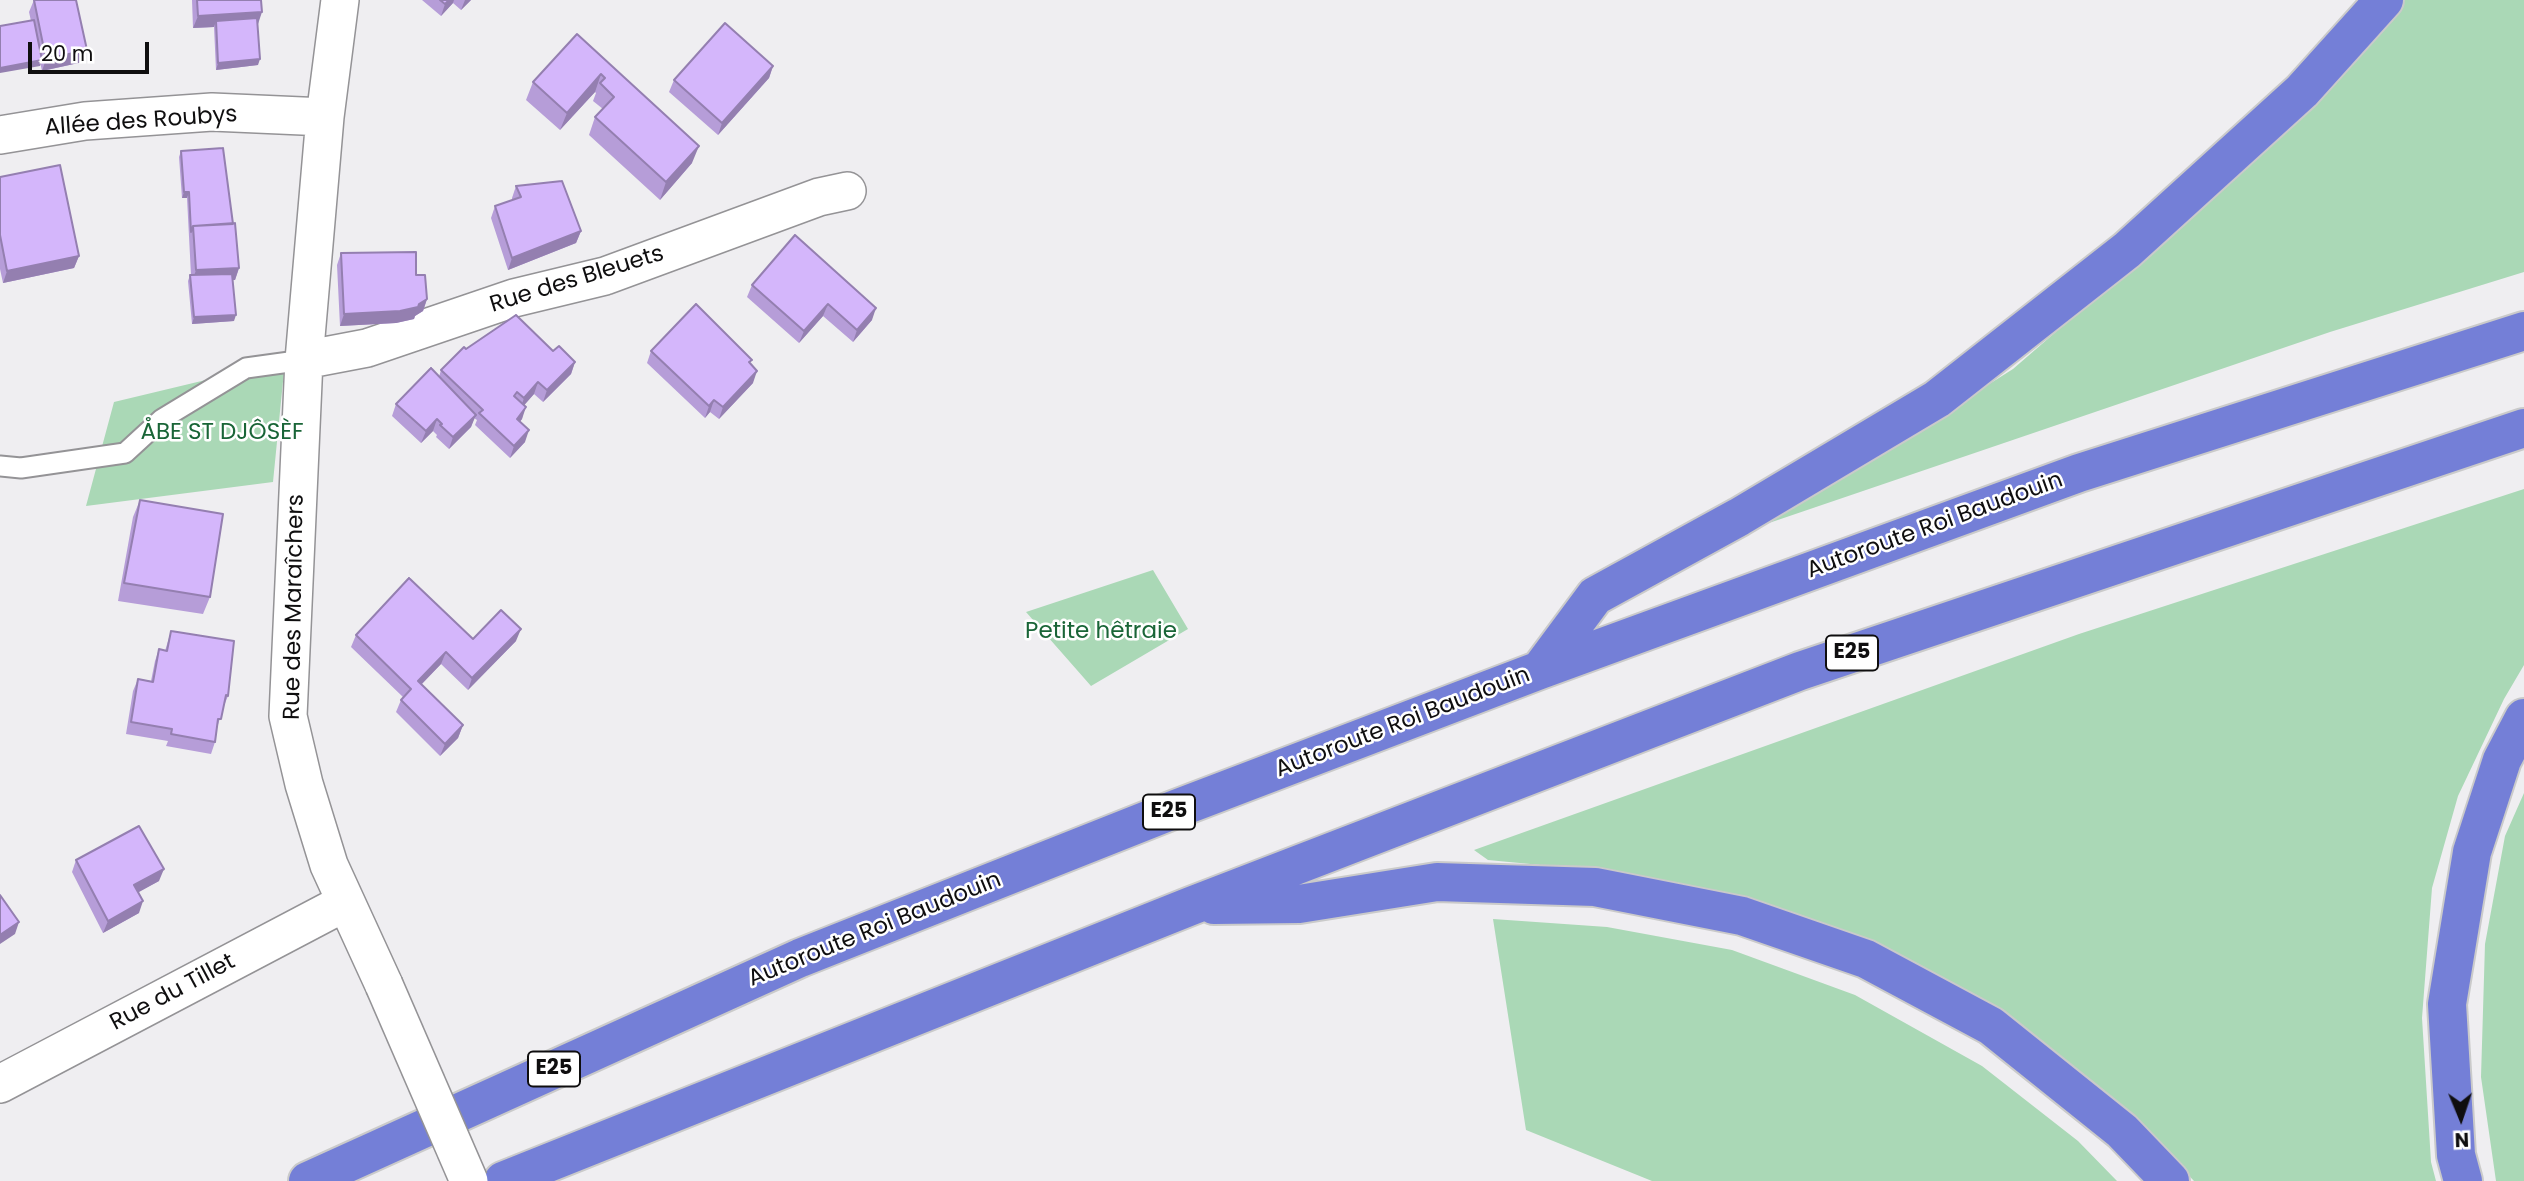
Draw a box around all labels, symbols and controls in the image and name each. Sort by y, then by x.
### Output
scale bar [32,28,152,72]
text: 20 m [41,39,94,68]
street label: Allée des Roubys [44,101,238,143]
street label: Rue des Bleuets [487,240,667,320]
park label: ÅBE ST DJÔSÈF [140,419,304,447]
street label: Autoroute Roi Baudouin [1803,467,2067,585]
street label: Rue des Maraîchers [279,494,311,720]
park label: Petite hêtraie [1025,618,1177,646]
road number: E25 [1826,636,1878,670]
street label: Autoroute Roi Baudouin [1272,662,1534,784]
road number: E25 [1143,794,1195,830]
street label: Autoroute Roi Baudouin [745,867,1005,993]
street label: Rue du Tillet [106,949,240,1037]
road number: E25 [528,1052,580,1086]
north arrow [2426,1083,2496,1153]
text: N [2454,1126,2469,1153]

